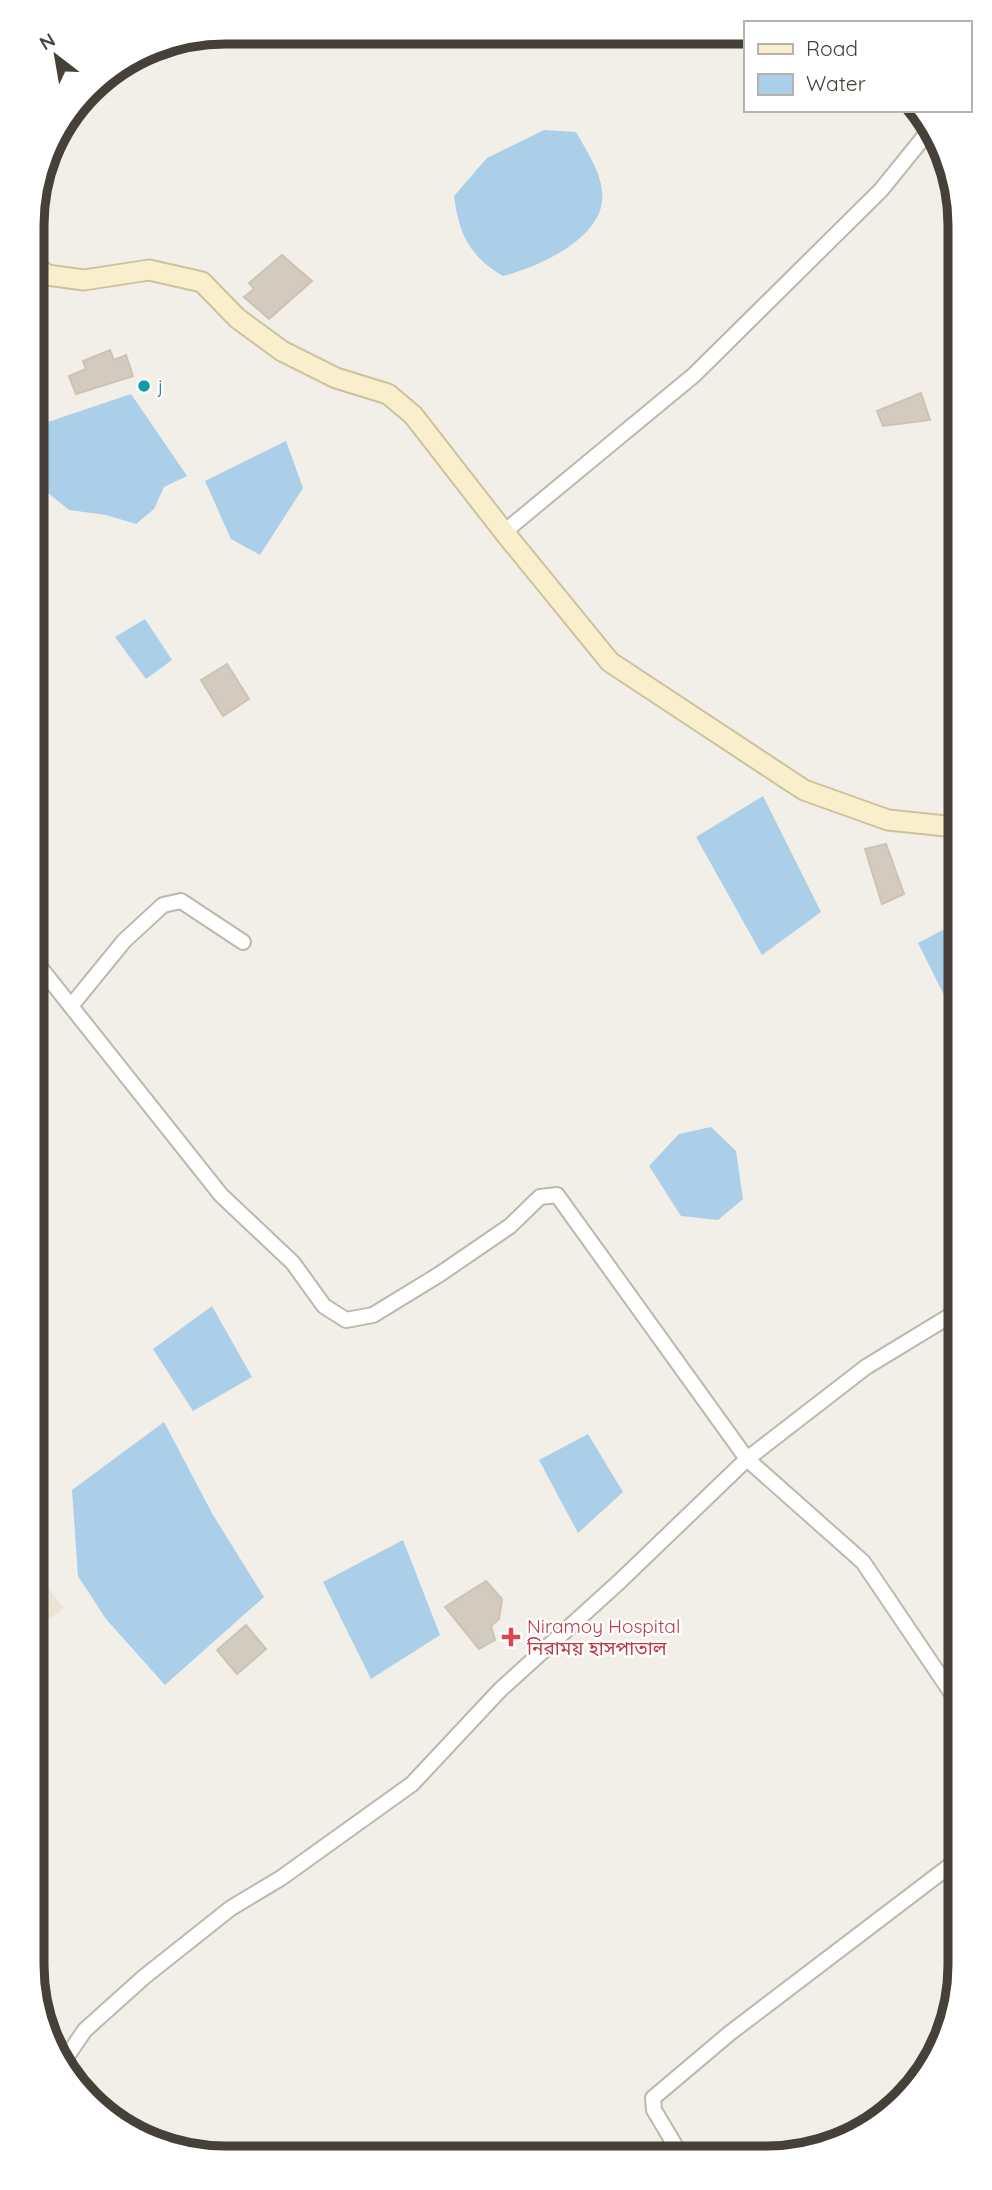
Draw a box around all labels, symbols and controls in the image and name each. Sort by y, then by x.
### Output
north arrow [21,21,91,91]
legend [744,21,971,112]
text: N [35,28,59,55]
text: Road [806,35,858,61]
text: Water [806,70,866,96]
place label: j [157,374,163,398]
marker: j [136,378,152,394]
place label: Niramoy Hospital নিরাময় হাসপাতাল [526,1614,680,1660]
marker: Niramoy Hospital নিরাময় হাসপাতাল [501,1627,521,1647]

